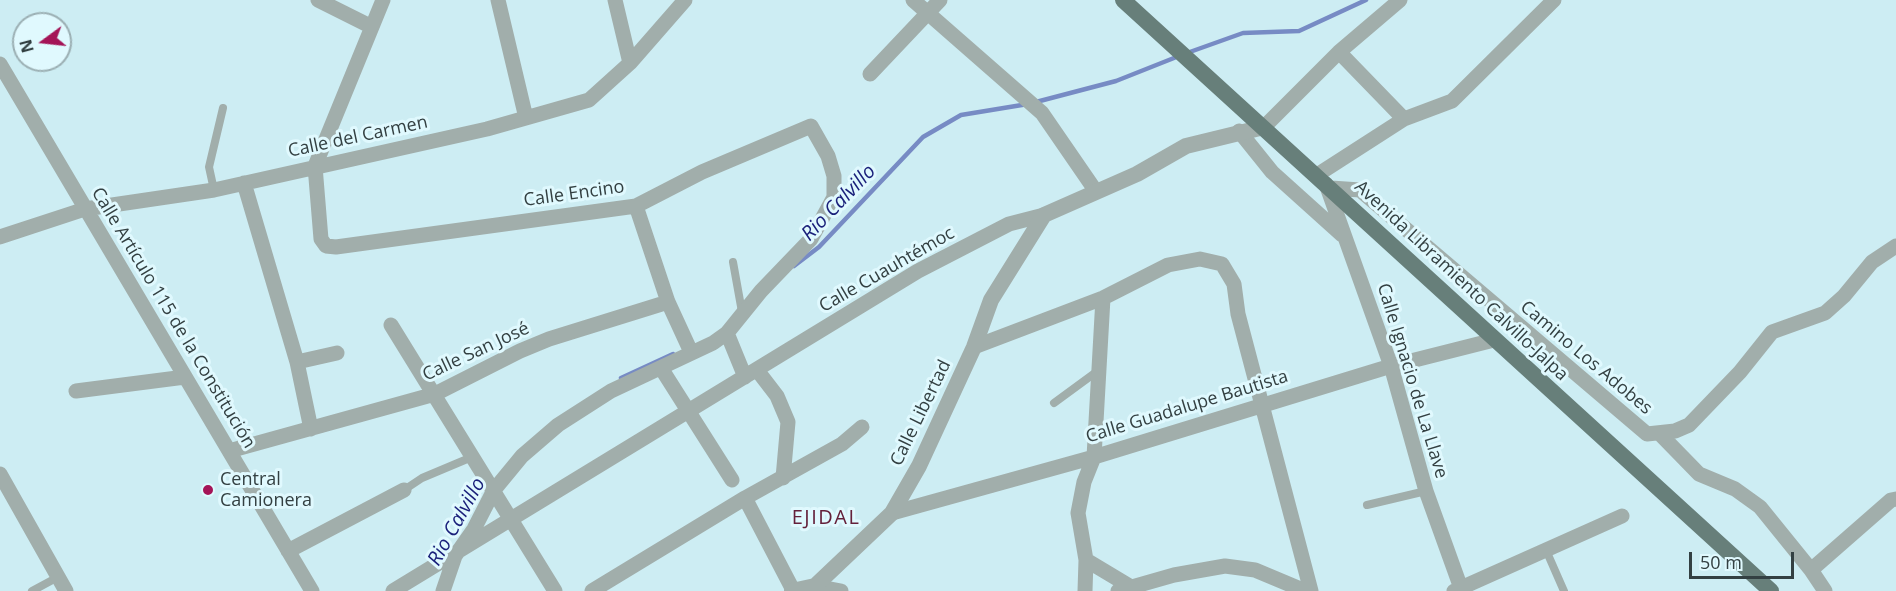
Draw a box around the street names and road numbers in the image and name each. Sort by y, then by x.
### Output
street label: Calle del Carmen [286,112,430,162]
street label: Calle Encino [522,176,626,212]
street label: Avenida Libramiento Calvillo-Jalpa [1350,176,1572,386]
street label: Calle Artículo 115 de la Constitución [86,184,260,452]
street label: Calle Cuauhtémoc [816,223,958,317]
street label: Calle Ignacio de La Llave [1372,281,1452,481]
street label: Camino Los Adobes [1516,297,1656,419]
street label: Calle San José [419,318,533,386]
street label: Calle Libertad [886,357,956,469]
street label: Calle Guadalupe Bautista [1083,366,1291,448]

